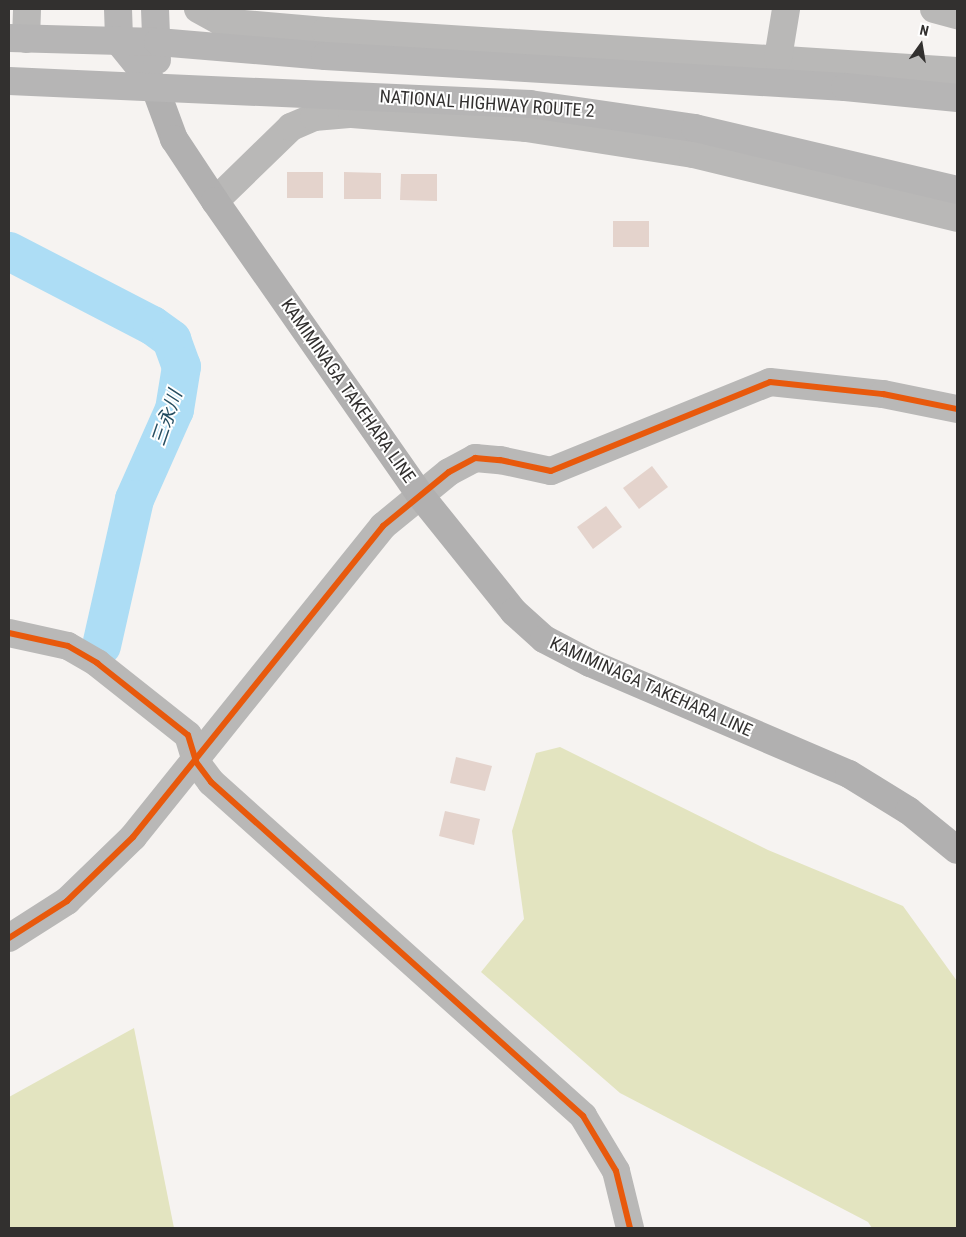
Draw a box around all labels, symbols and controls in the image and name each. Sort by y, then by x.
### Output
north arrow [896,20,946,70]
text: N [918,22,930,39]
street label: NATIONAL HIGHWAY ROUTE 2 [379,86,595,122]
street label: KAMIMINAGA TAKEHARA LINE [276,295,420,487]
water label: 三永川 [147,387,187,449]
street label: KAMIMINAGA TAKEHARA LINE [546,632,756,742]

